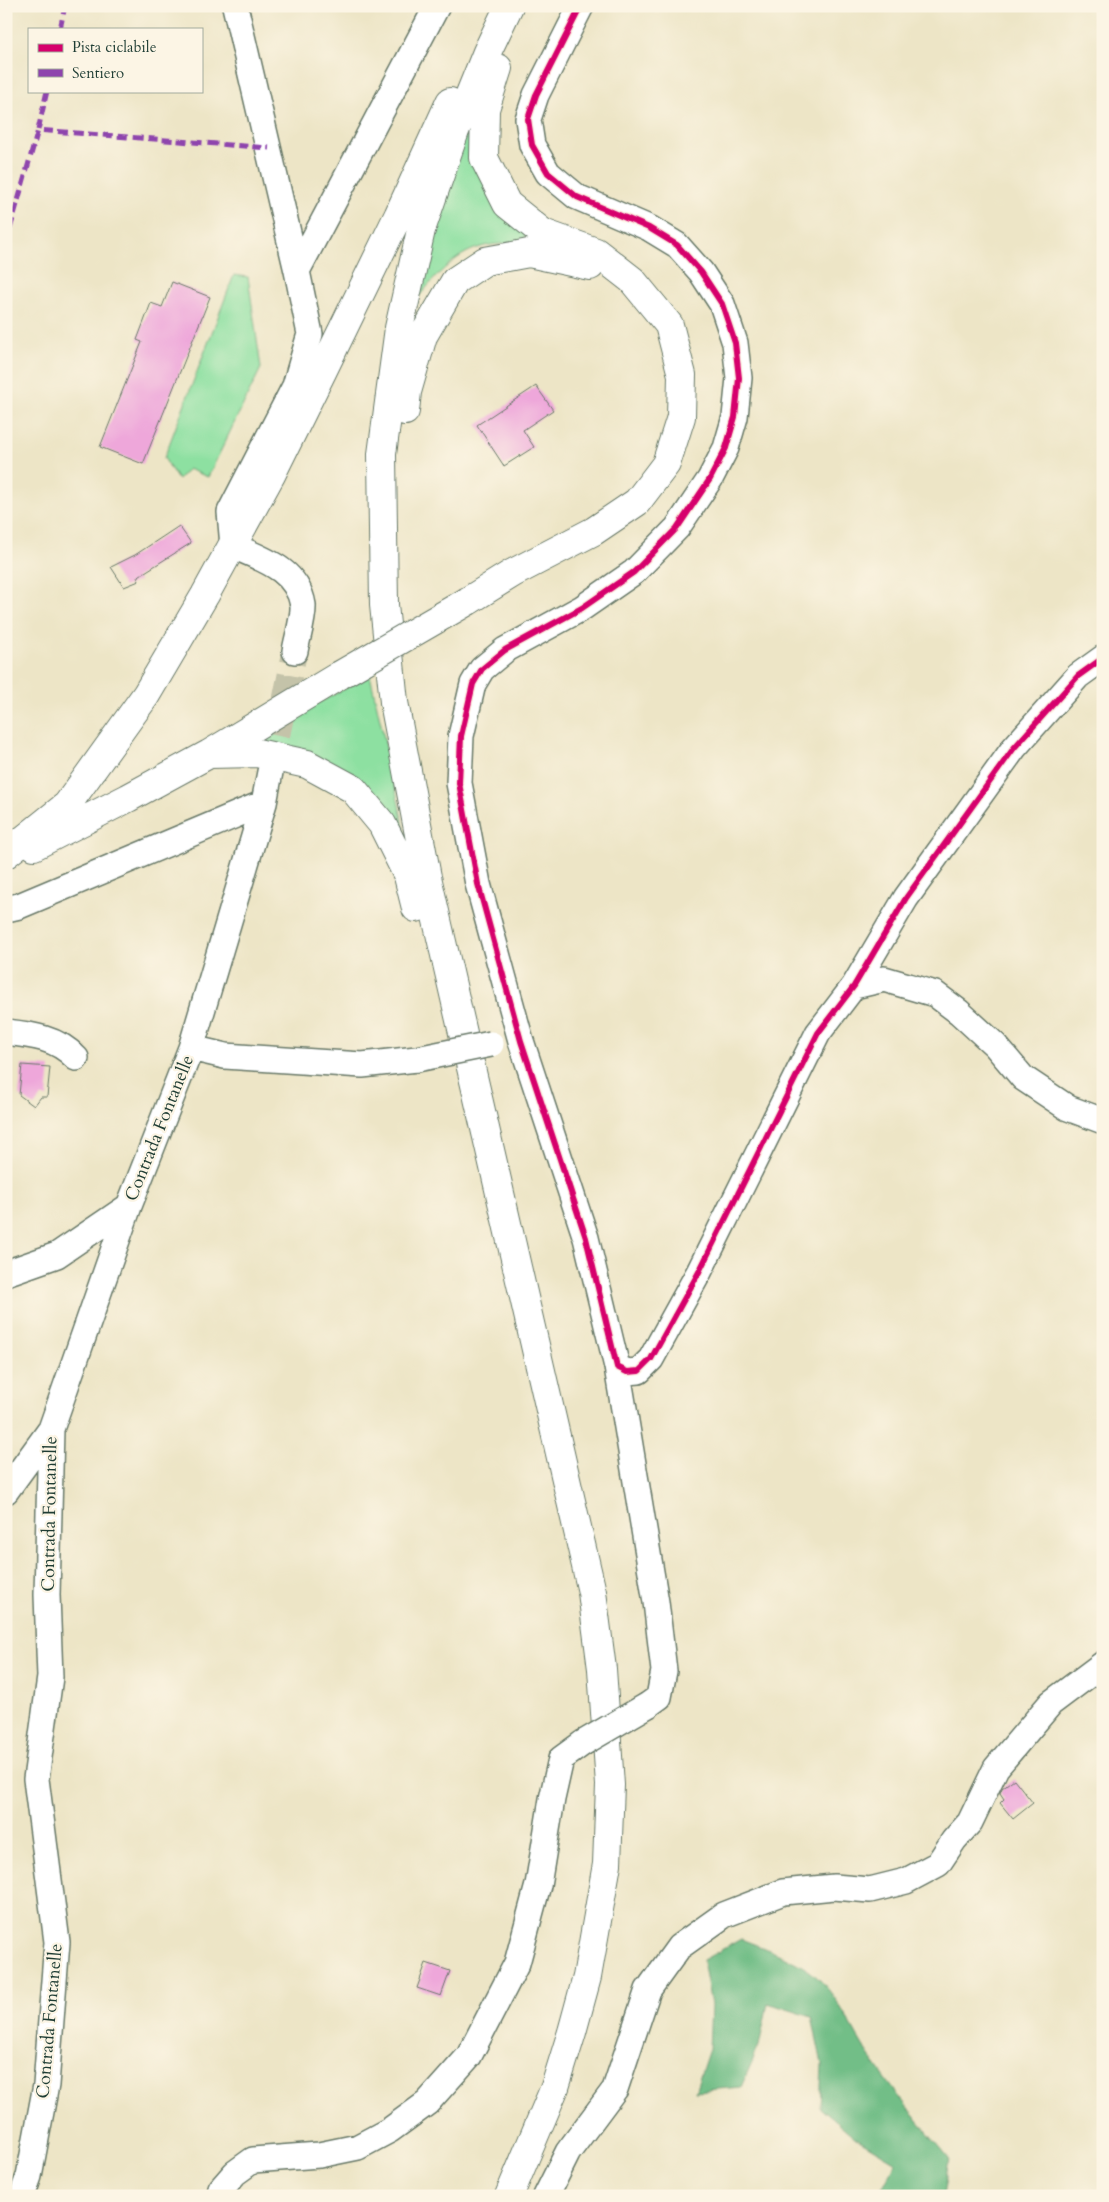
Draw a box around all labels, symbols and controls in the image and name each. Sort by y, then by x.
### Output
legend [28,28,202,92]
text: Pista ciclabile [72,37,157,57]
text: Sentiero [72,63,124,83]
street label: Contrada Fontanelle [119,1051,200,1205]
street label: Contrada Fontanelle [36,1436,63,1592]
street label: Contrada Fontanelle [30,1943,69,2100]

